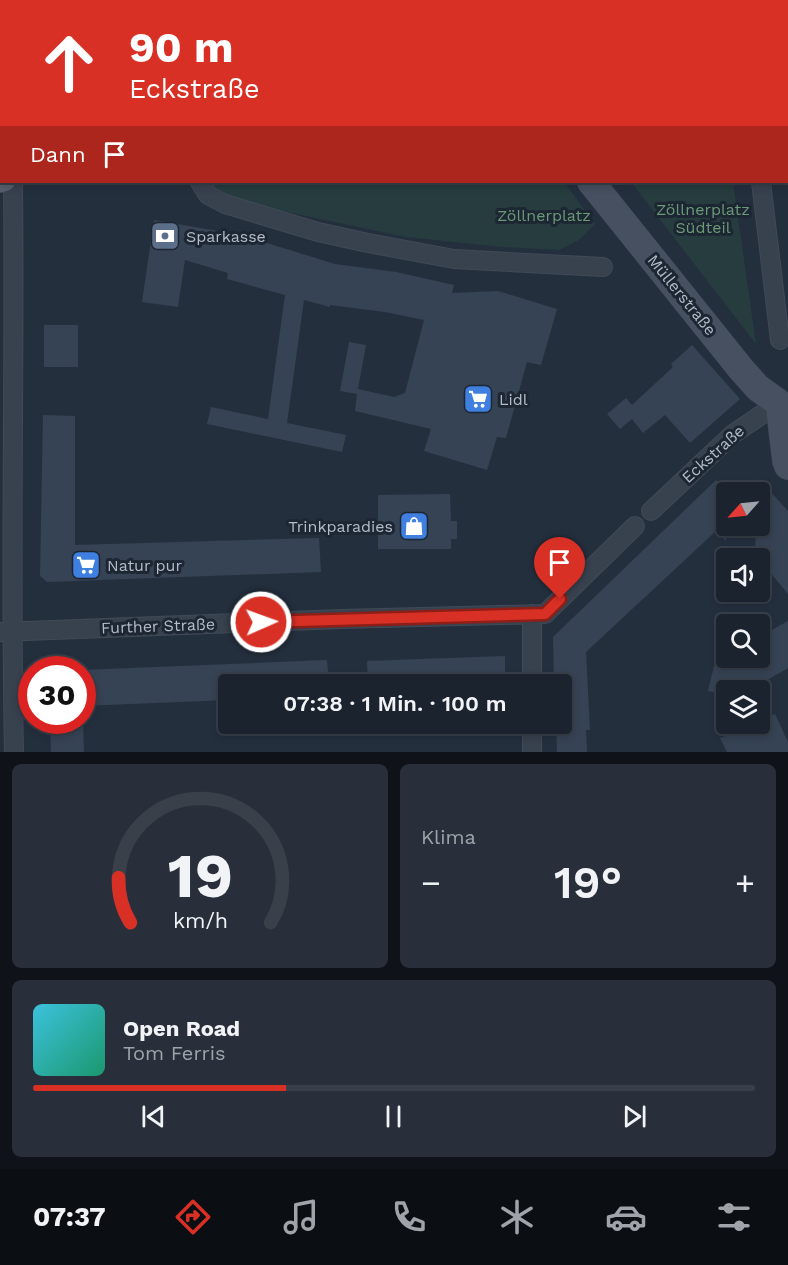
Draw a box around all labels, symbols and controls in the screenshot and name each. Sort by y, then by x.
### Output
text: 90 m [129,23,233,72]
icon: ahead [30,24,108,102]
text: Eckstraße [129,73,260,105]
icon: arrive [98,138,131,171]
text: Dann [30,142,86,167]
park label: Zöllnerplatz Südteil [656,200,750,237]
park label: Zöllnerplatz [497,206,591,225]
bank icon: Sparkasse [149,220,181,252]
place label: Sparkasse [186,227,266,246]
street label: Müllerstraße [644,251,720,339]
supermarket icon: Lidl [462,383,494,415]
place label: Lidl [499,390,528,409]
street label: Eckstraße [678,421,748,487]
north arrow [716,482,770,536]
map controls [716,482,770,734]
shop icon: Trinkparadies [398,510,430,542]
place label: Trinkparadies [288,517,393,536]
pin [534,537,585,599]
icon: arrive [543,546,576,579]
button: sound [716,548,770,602]
supermarket icon: Natur pur [70,549,102,581]
place label: Natur pur [107,556,182,575]
position arrow [229,590,293,654]
button: search [716,614,770,668]
street label: Further Straße [101,615,215,637]
speed limit sign: 30 [18,656,96,734]
button: layers [716,680,770,734]
text: 07:38 · 1 Min. · 100 m [283,691,507,716]
text: Klima [421,825,476,849]
text: 19 [167,839,233,912]
text: 19° [554,856,622,909]
text: − [421,863,441,902]
text: + [735,863,755,902]
text: km/h [172,908,228,933]
text: Open Road [123,1016,240,1041]
text: Tom Ferris [123,1041,226,1065]
icon: previous [137,1100,170,1133]
icon: pause [377,1100,410,1133]
icon: next [618,1100,651,1133]
icon: directions [172,1196,214,1238]
icon: music [280,1196,322,1238]
icon: phone [388,1196,430,1238]
icon: climate [496,1196,538,1238]
icon: car [605,1196,647,1238]
icon: filters [713,1196,755,1238]
text: 07:37 [33,1201,106,1233]

